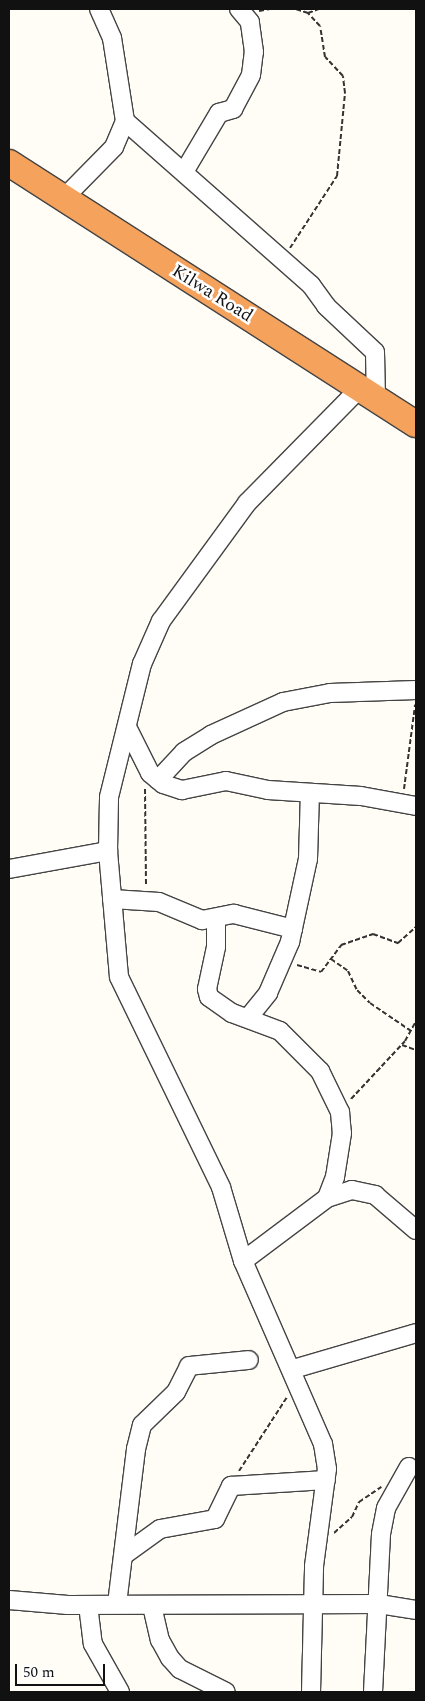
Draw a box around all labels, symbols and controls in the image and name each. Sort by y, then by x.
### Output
street label: Kilwa Road [168,261,256,327]
scale bar [18,1654,108,1686]
text: 50 m [23,1661,55,1684]

